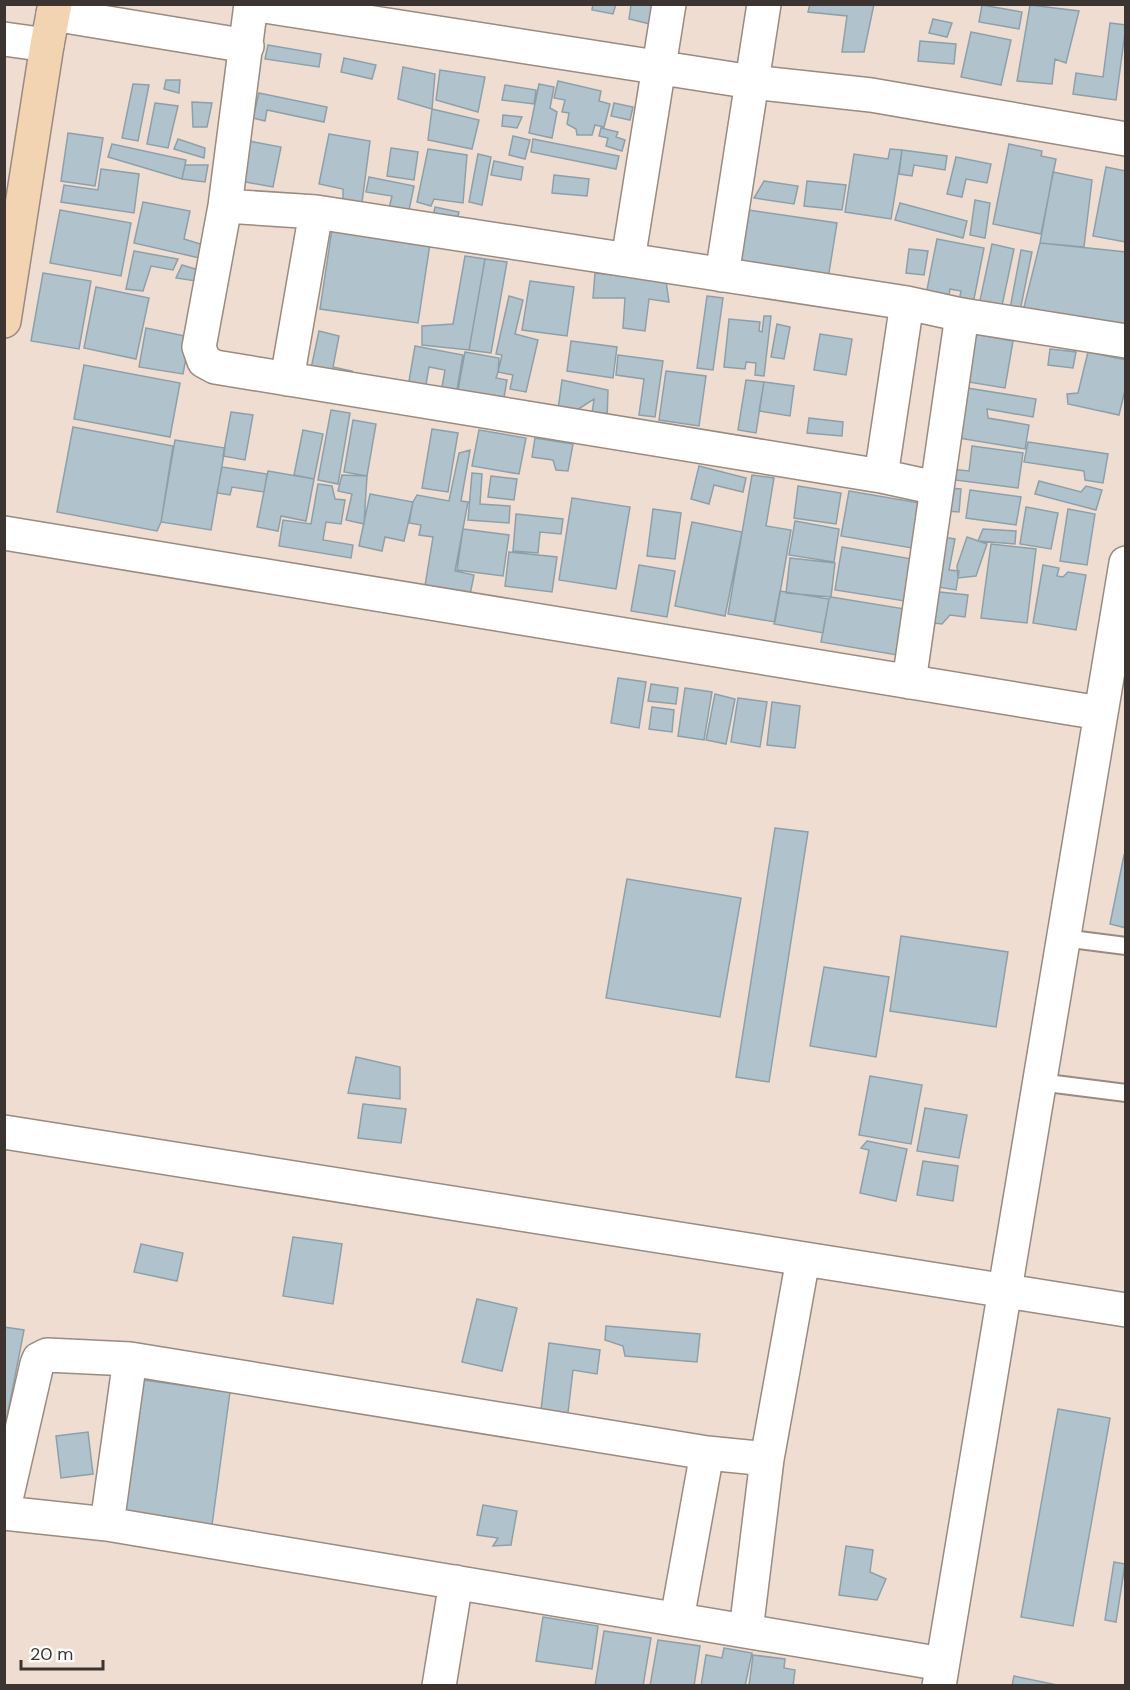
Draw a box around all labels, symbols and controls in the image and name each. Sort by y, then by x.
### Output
scale bar [21,1633,104,1671]
text: 20 m [30,1642,73,1666]

